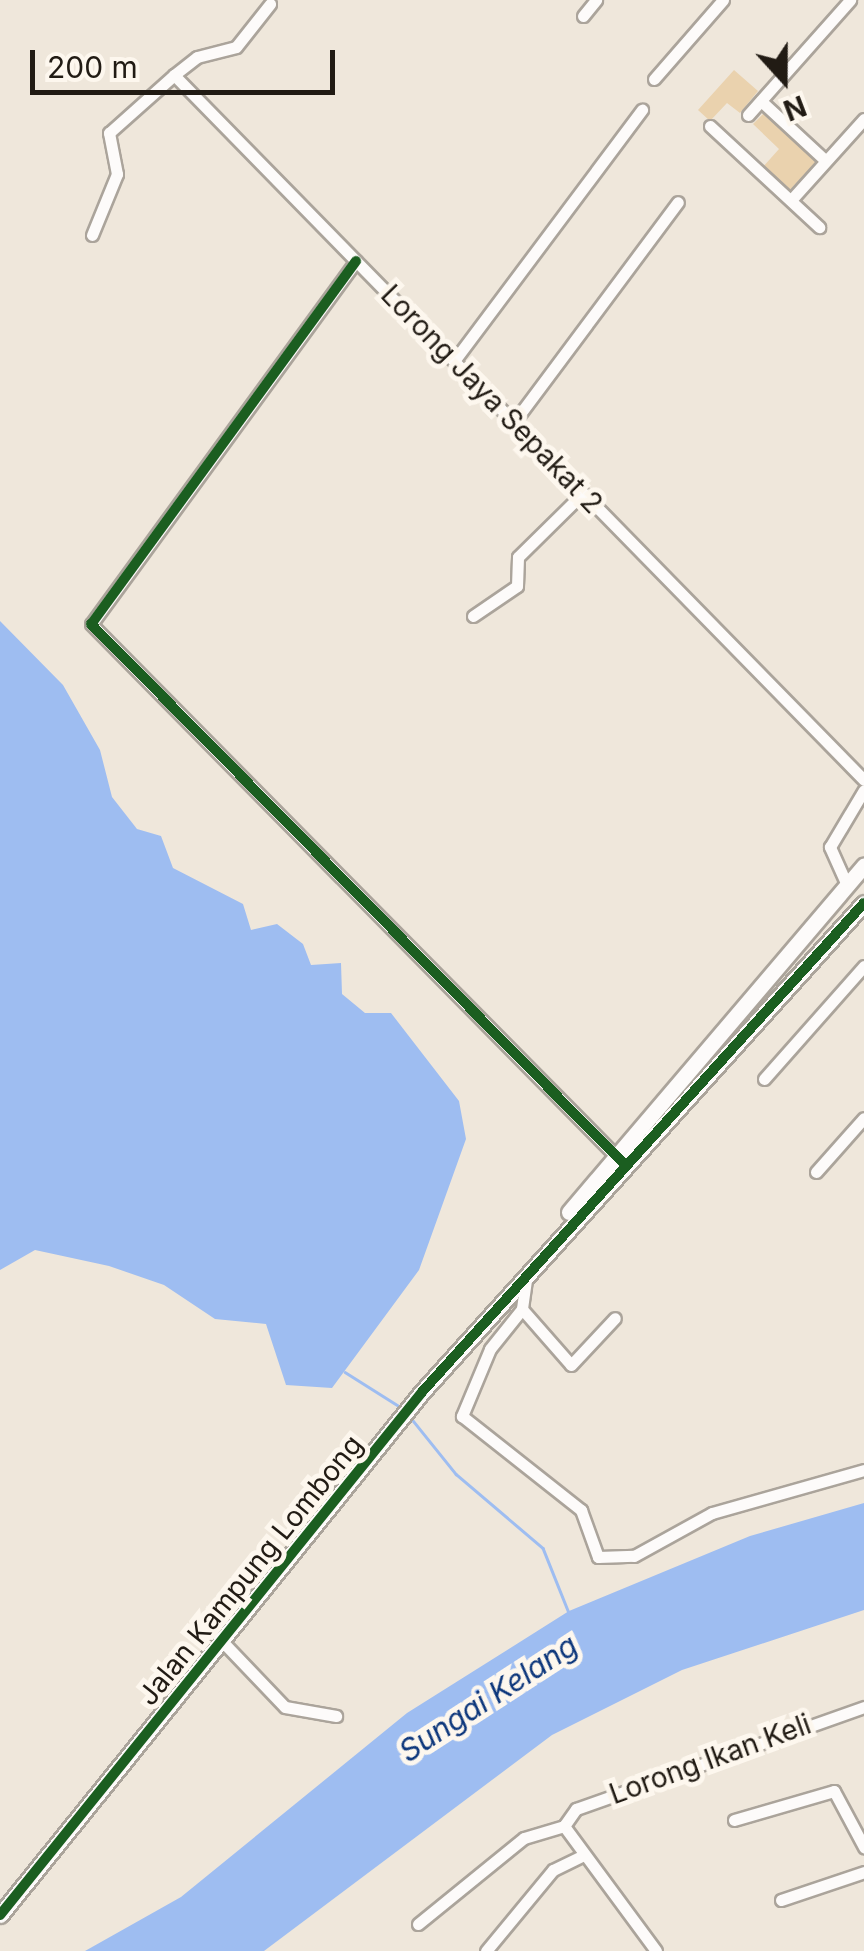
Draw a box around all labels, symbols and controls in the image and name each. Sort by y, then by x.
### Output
scale bar [35,30,340,92]
north arrow [734,30,834,130]
text: 200 m [47,49,138,85]
text: N [779,88,811,128]
street label: Lorong Jaya Sepakat 2 [374,278,610,520]
street label: Jalan Kampung Lombong [131,1428,369,1712]
water label: Sungai Kelang [392,1627,584,1769]
street label: Lorong Ikan Keli [605,1707,815,1811]

